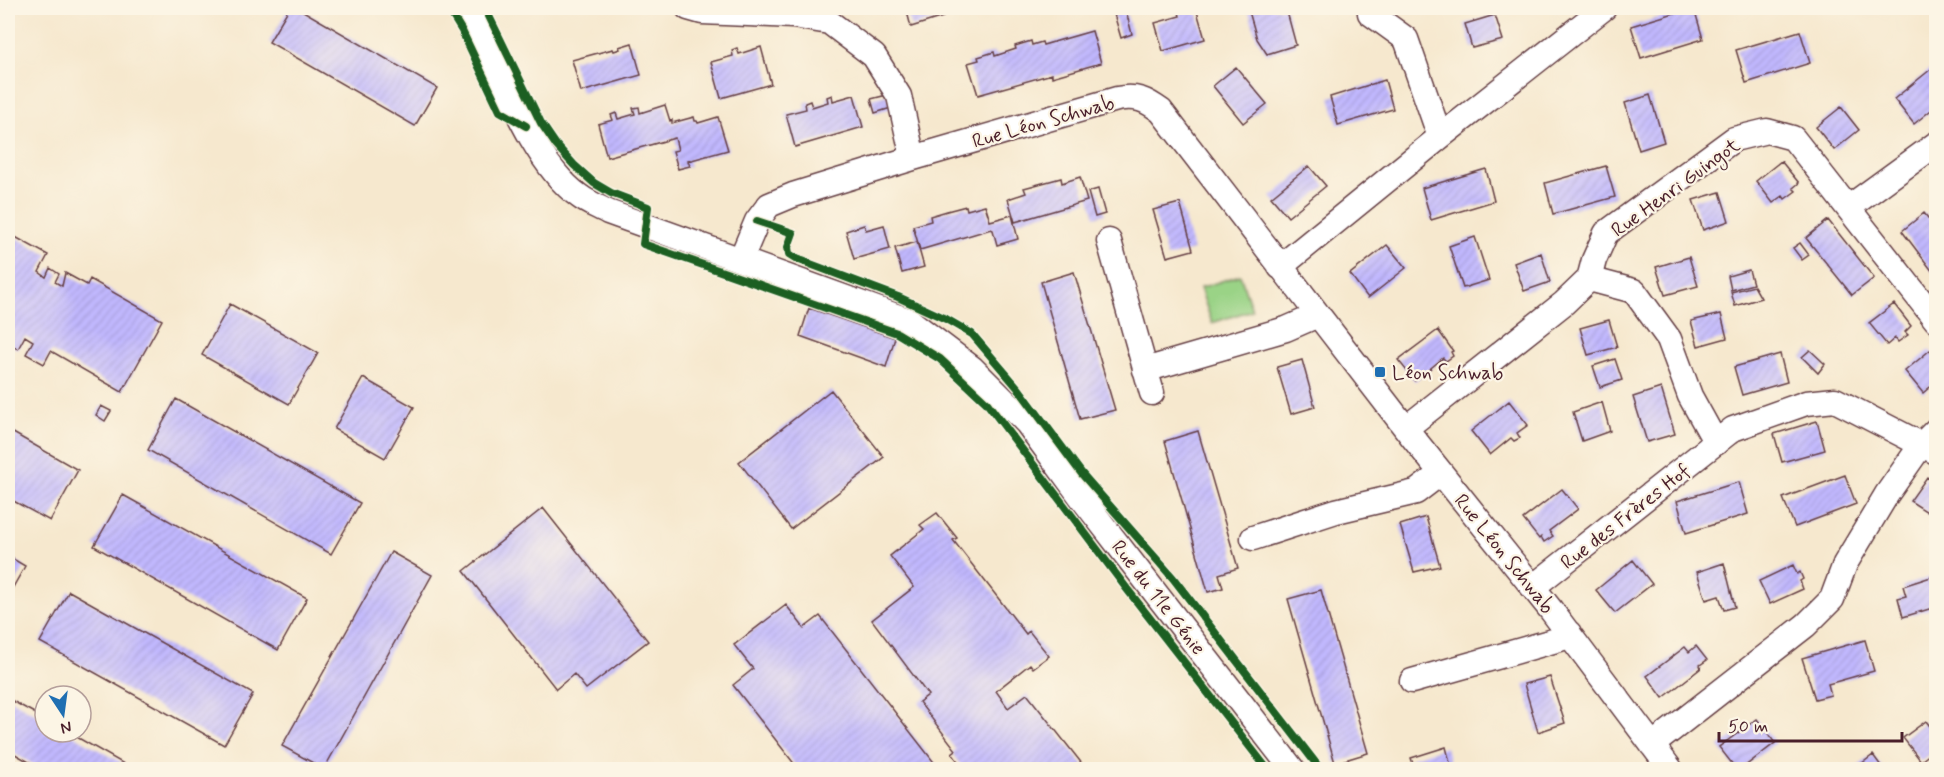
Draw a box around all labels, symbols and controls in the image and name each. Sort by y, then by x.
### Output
street label: Rue Léon Schwab [969,89,1118,156]
street label: Rue Henri Guingot [1606,132,1746,245]
place label: Léon Schwab [1392,360,1503,387]
marker: Léon Schwab [1373,365,1387,379]
street label: Rue des Frères Hof [1555,458,1696,576]
street label: Rue Léon Schwab [1447,489,1560,619]
street label: Rue du 11e Génie [1104,535,1211,661]
north arrow [33,684,93,744]
scale bar [1719,705,1902,743]
text: 50 m [1728,715,1768,739]
text: N [58,716,74,739]

